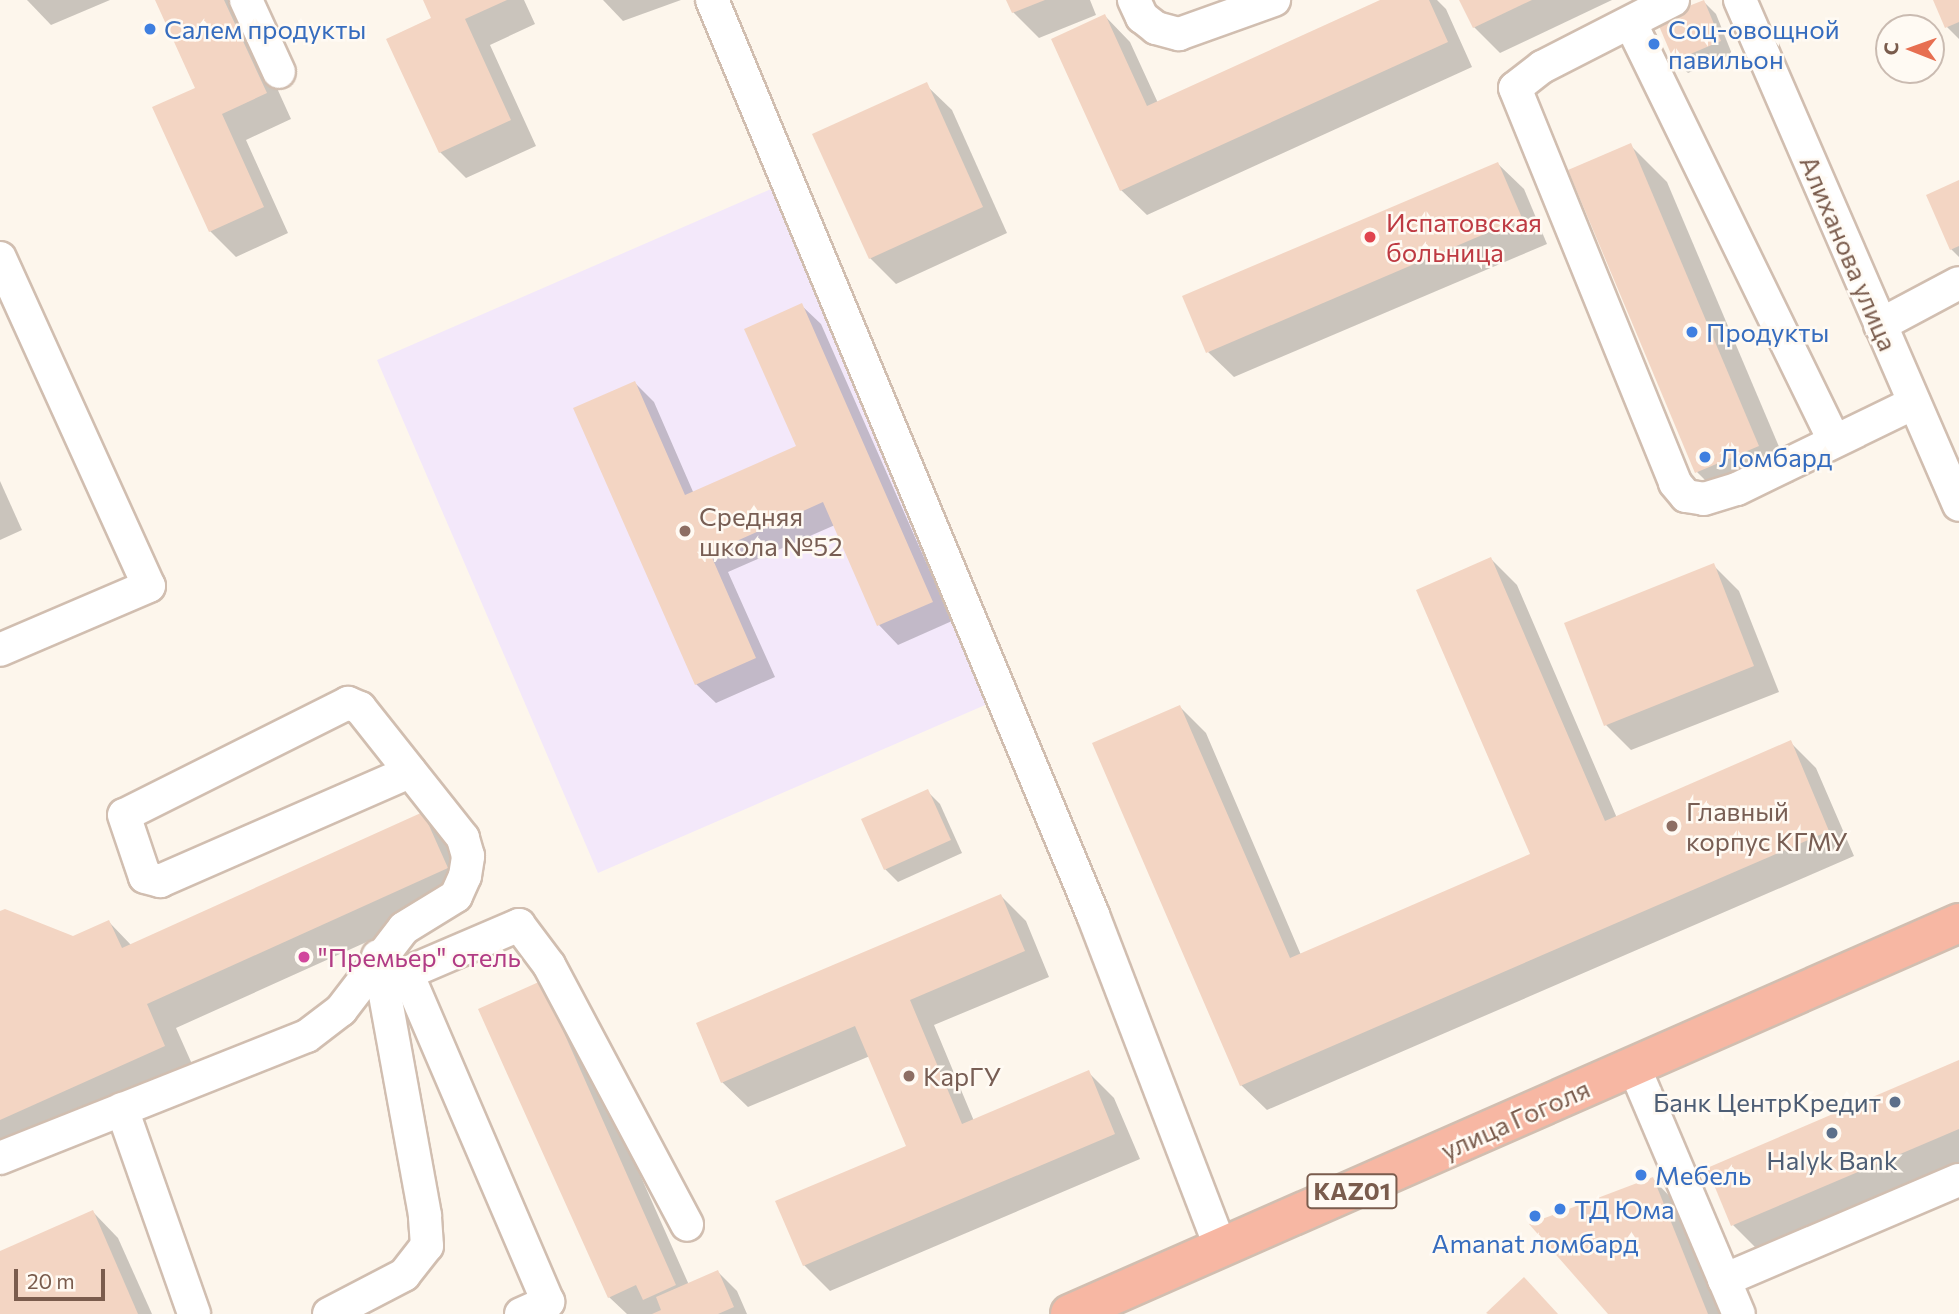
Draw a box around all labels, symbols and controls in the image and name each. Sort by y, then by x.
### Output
place label: Салем продукты [164,13,366,45]
place label: Соц-овощной павильон [1668,13,1840,74]
north arrow [1875,14,1945,84]
marker: Салем продукты [142,21,158,37]
marker: Соц-овощной павильон [1646,36,1662,52]
text: С [1879,42,1902,55]
street label: Алиханова улица [1794,151,1904,355]
place label: Испатовская больница [1386,206,1542,268]
marker: Испатовская больница [1360,227,1380,247]
place label: Продукты [1706,316,1829,348]
marker: Продукты [1684,324,1700,340]
place label: Ломбард [1719,441,1832,473]
marker: Ломбард [1697,449,1713,465]
place label: Средняя школа №52 [699,500,843,562]
marker: Средняя школа №52 [677,523,693,539]
place label: Главный корпус КГМУ [1686,795,1848,856]
marker: Главный корпус КГМУ [1664,818,1680,834]
place label: "Премьер" отель [318,941,521,973]
marker: "Премьер" отель [296,949,312,965]
place label: КарГУ [923,1060,1001,1092]
marker: КарГУ [901,1068,917,1084]
street label: улица Гоголя [1436,1072,1594,1166]
place label: Банк ЦентрКредит [1653,1086,1881,1118]
marker: Банк ЦентрКредит [1887,1094,1903,1110]
marker: Halyk Bank [1824,1125,1840,1141]
place label: Halyk Bank [1766,1144,1898,1176]
place label: Мебель [1655,1159,1751,1191]
marker: Мебель [1633,1167,1649,1183]
road number: KАZ01 [1305,1170,1399,1212]
place label: ТД Юма [1574,1193,1675,1225]
marker: ТД Юма [1552,1201,1568,1217]
marker: Amanat ломбард [1527,1208,1543,1224]
place label: Amanat ломбард [1431,1227,1639,1259]
scale bar [18,1254,108,1298]
text: 20 m [27,1268,75,1293]

